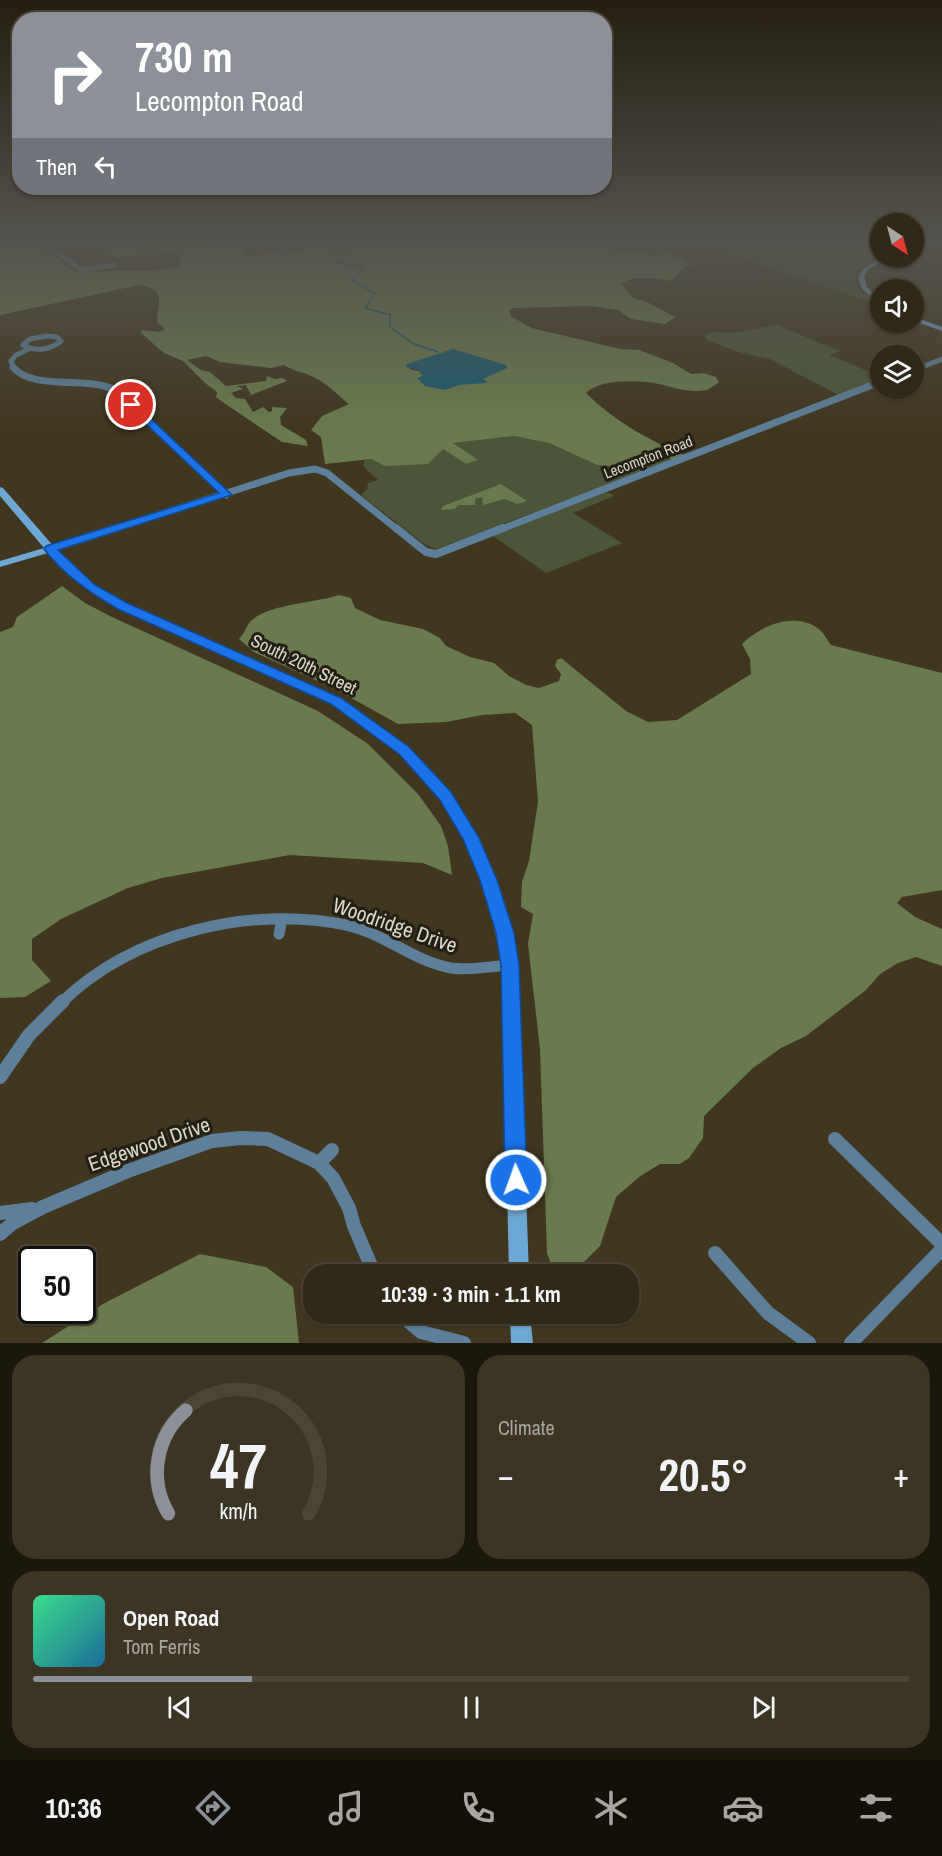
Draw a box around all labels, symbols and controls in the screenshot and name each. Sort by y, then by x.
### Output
text: 730 m [135,29,233,85]
icon: right [36,36,114,114]
text: Lecompton Road [135,83,304,119]
icon: left [89,150,122,183]
text: Then [36,152,77,182]
north arrow [870,213,924,267]
map controls [870,213,924,399]
button: sound [870,279,924,333]
button: layers [870,345,924,399]
pin [105,379,156,430]
icon: arrive [114,388,147,421]
street label: Lecompton Road [601,430,695,484]
street label: South 20th Street [247,628,361,700]
street label: Woodridge Drive [329,890,461,960]
street label: Edgewood Drive [84,1110,214,1178]
position arrow [484,1148,548,1212]
speed limit sign: 50 [18,1246,96,1324]
text: 10:39 · 3 min · 1.1 km [381,1279,561,1309]
text: Climate [498,1414,555,1441]
text: 47 [210,1423,267,1507]
text: 20.5° [659,1444,748,1505]
text: − [498,1453,514,1497]
text: + [893,1453,909,1497]
text: km/h [219,1497,258,1526]
text: Open Road [123,1603,219,1633]
text: Tom Ferris [123,1633,201,1660]
icon: previous [163,1691,196,1724]
icon: pause [455,1691,488,1724]
icon: next [747,1691,780,1724]
icon: directions [192,1787,234,1829]
icon: music [325,1787,367,1829]
icon: phone [457,1787,499,1829]
icon: climate [590,1787,632,1829]
icon: car [722,1787,764,1829]
icon: filters [855,1787,897,1829]
text: 10:36 [45,1790,102,1826]

